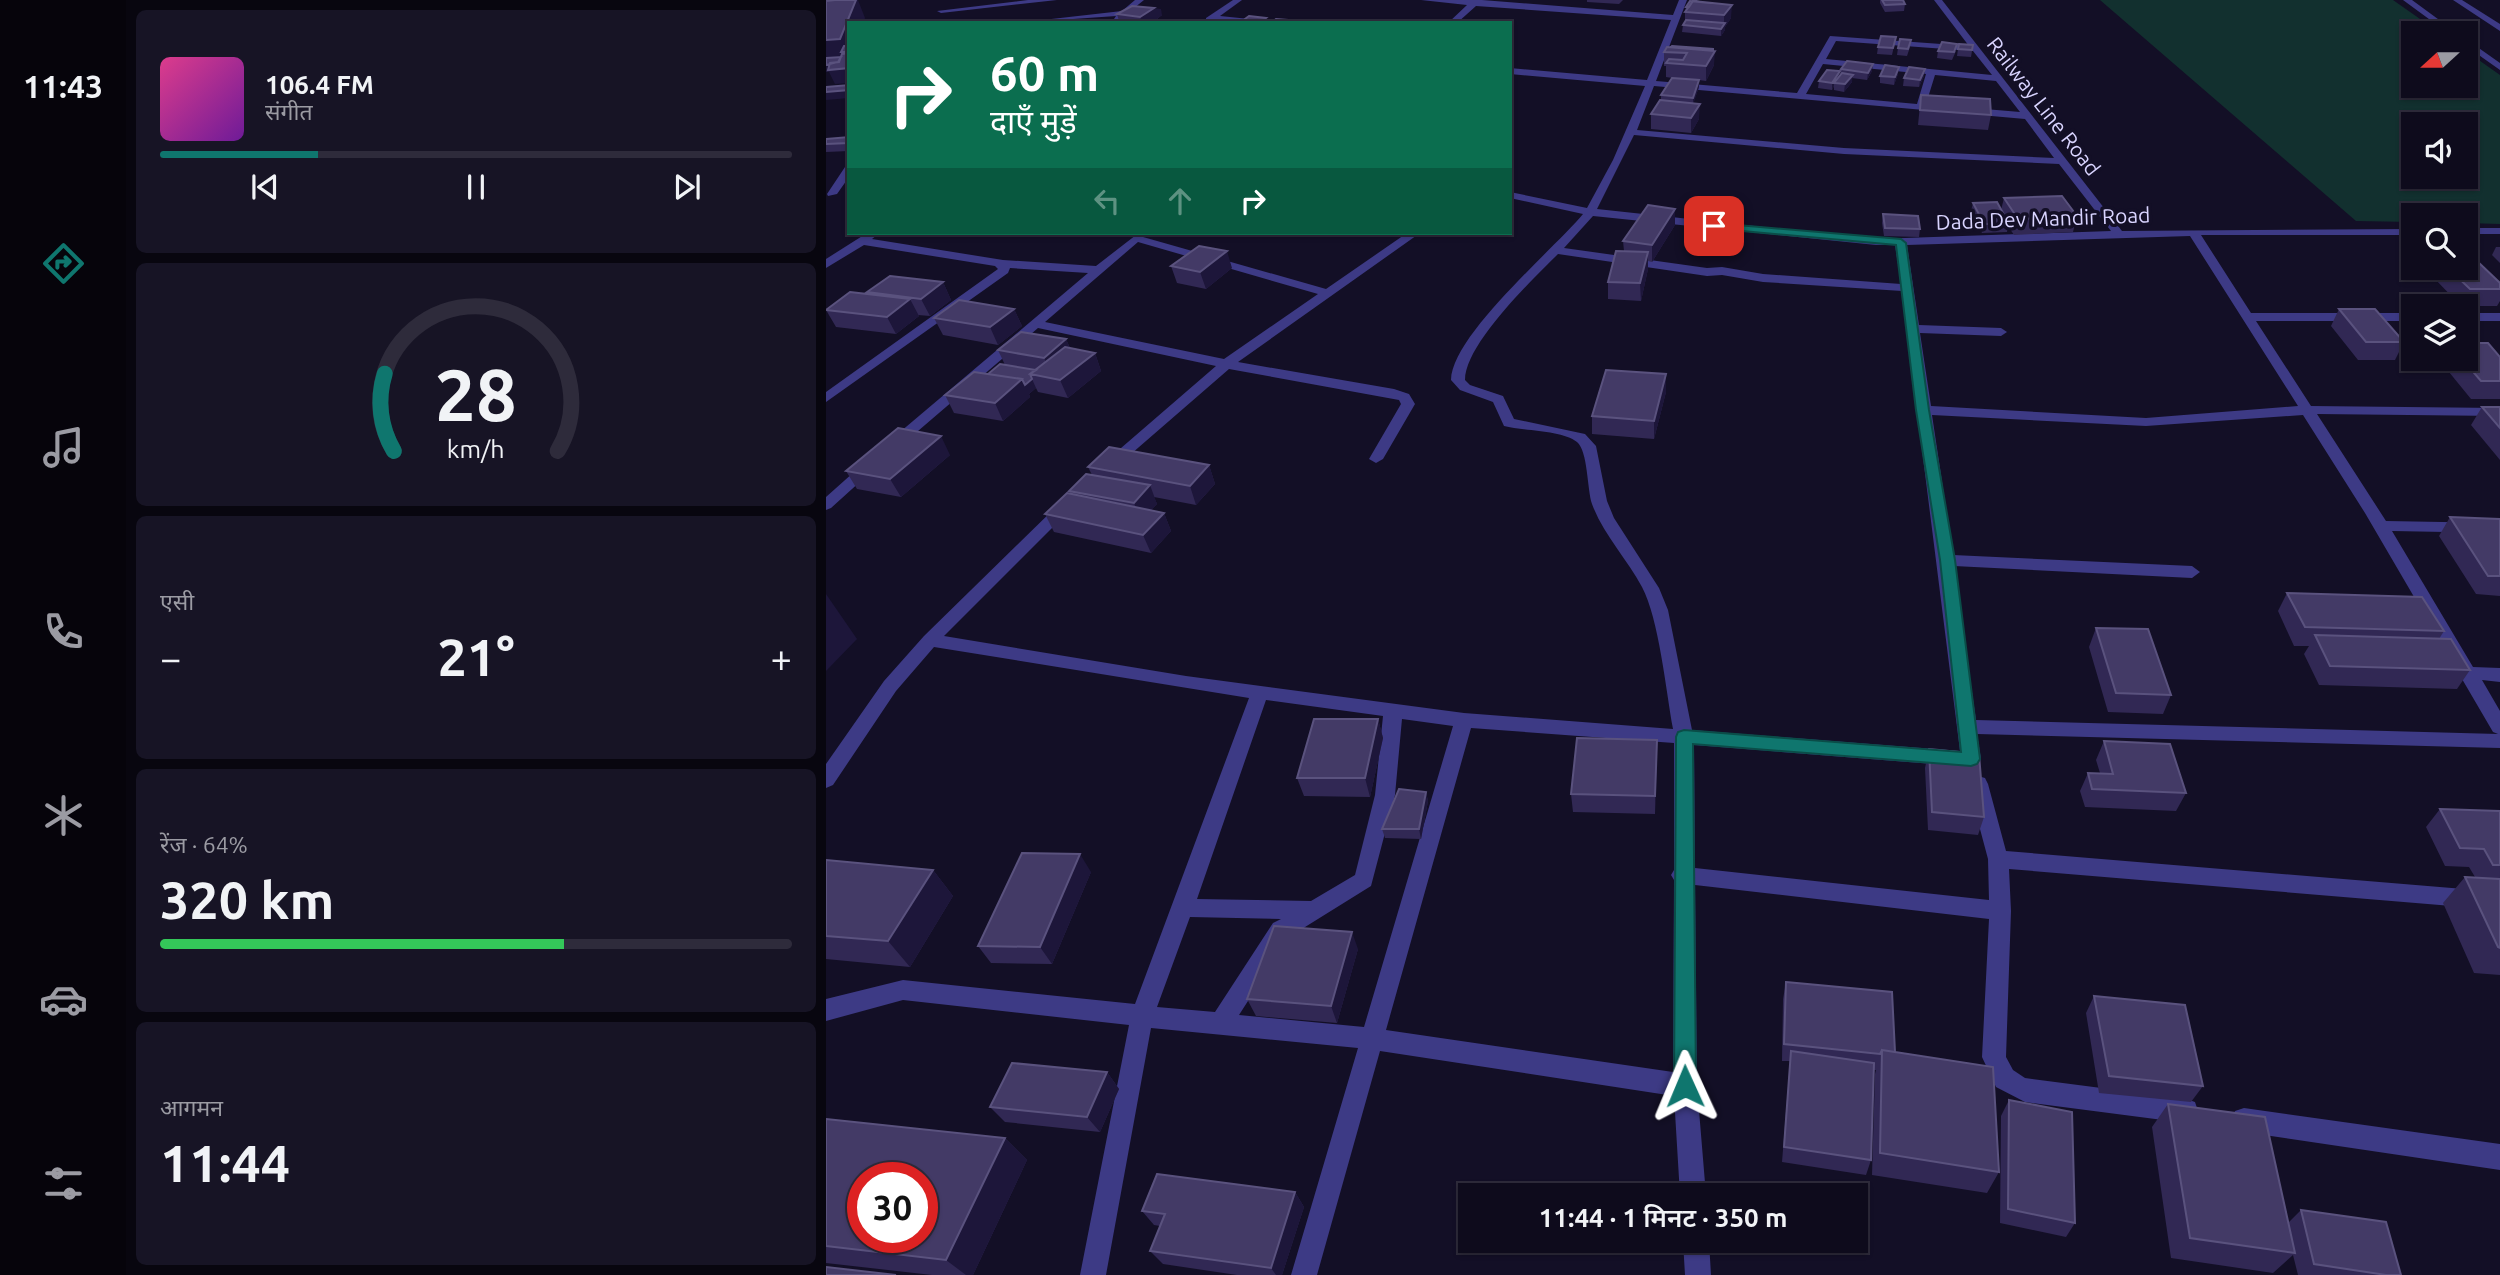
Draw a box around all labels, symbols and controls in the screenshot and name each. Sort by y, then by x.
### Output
north arrow [2401,21,2478,98]
map controls [2401,21,2478,371]
street label: Railway Line Road [1983,32,2105,180]
text: 60 m [990,45,1099,100]
icon: right [875,49,966,140]
text: 11:43 [23,68,103,104]
text: 106.4 FM [265,70,374,99]
text: संगीत [265,99,313,124]
text: दाएँ मुड़ें [990,103,1077,139]
button: sound [2401,112,2478,189]
icon: previous [246,168,284,206]
icon: pause [457,168,495,206]
icon: next [668,168,706,206]
icon: left [1088,182,1126,220]
icon: ahead [1161,182,1199,220]
icon: right [1234,182,1272,220]
pin [1684,196,1744,256]
street label: Dada Dev Mandir Road [1935,202,2151,234]
button: search [2401,203,2478,280]
icon: arrive [1695,207,1733,245]
icon: directions [39,239,88,288]
button: layers [2401,294,2478,371]
text: 28 [435,353,517,435]
icon: music [39,423,88,472]
text: km/h [447,434,505,462]
text: एसी [160,589,194,614]
icon: phone [39,607,88,656]
text: 21° [437,628,515,686]
text: − [160,637,181,679]
text: + [771,637,792,679]
icon: climate [39,791,88,840]
text: रेंज · 64% [160,832,248,857]
text: 320 km [160,871,334,929]
icon: car [39,975,88,1024]
position arrow [1648,1049,1722,1123]
text: आगमन [160,1095,223,1120]
text: 11:44 [160,1134,290,1192]
icon: filters [39,1159,88,1208]
speed limit sign: 30 [847,1162,938,1253]
text: 11:44 · 1 मिनट · 350 m [1539,1203,1787,1232]

